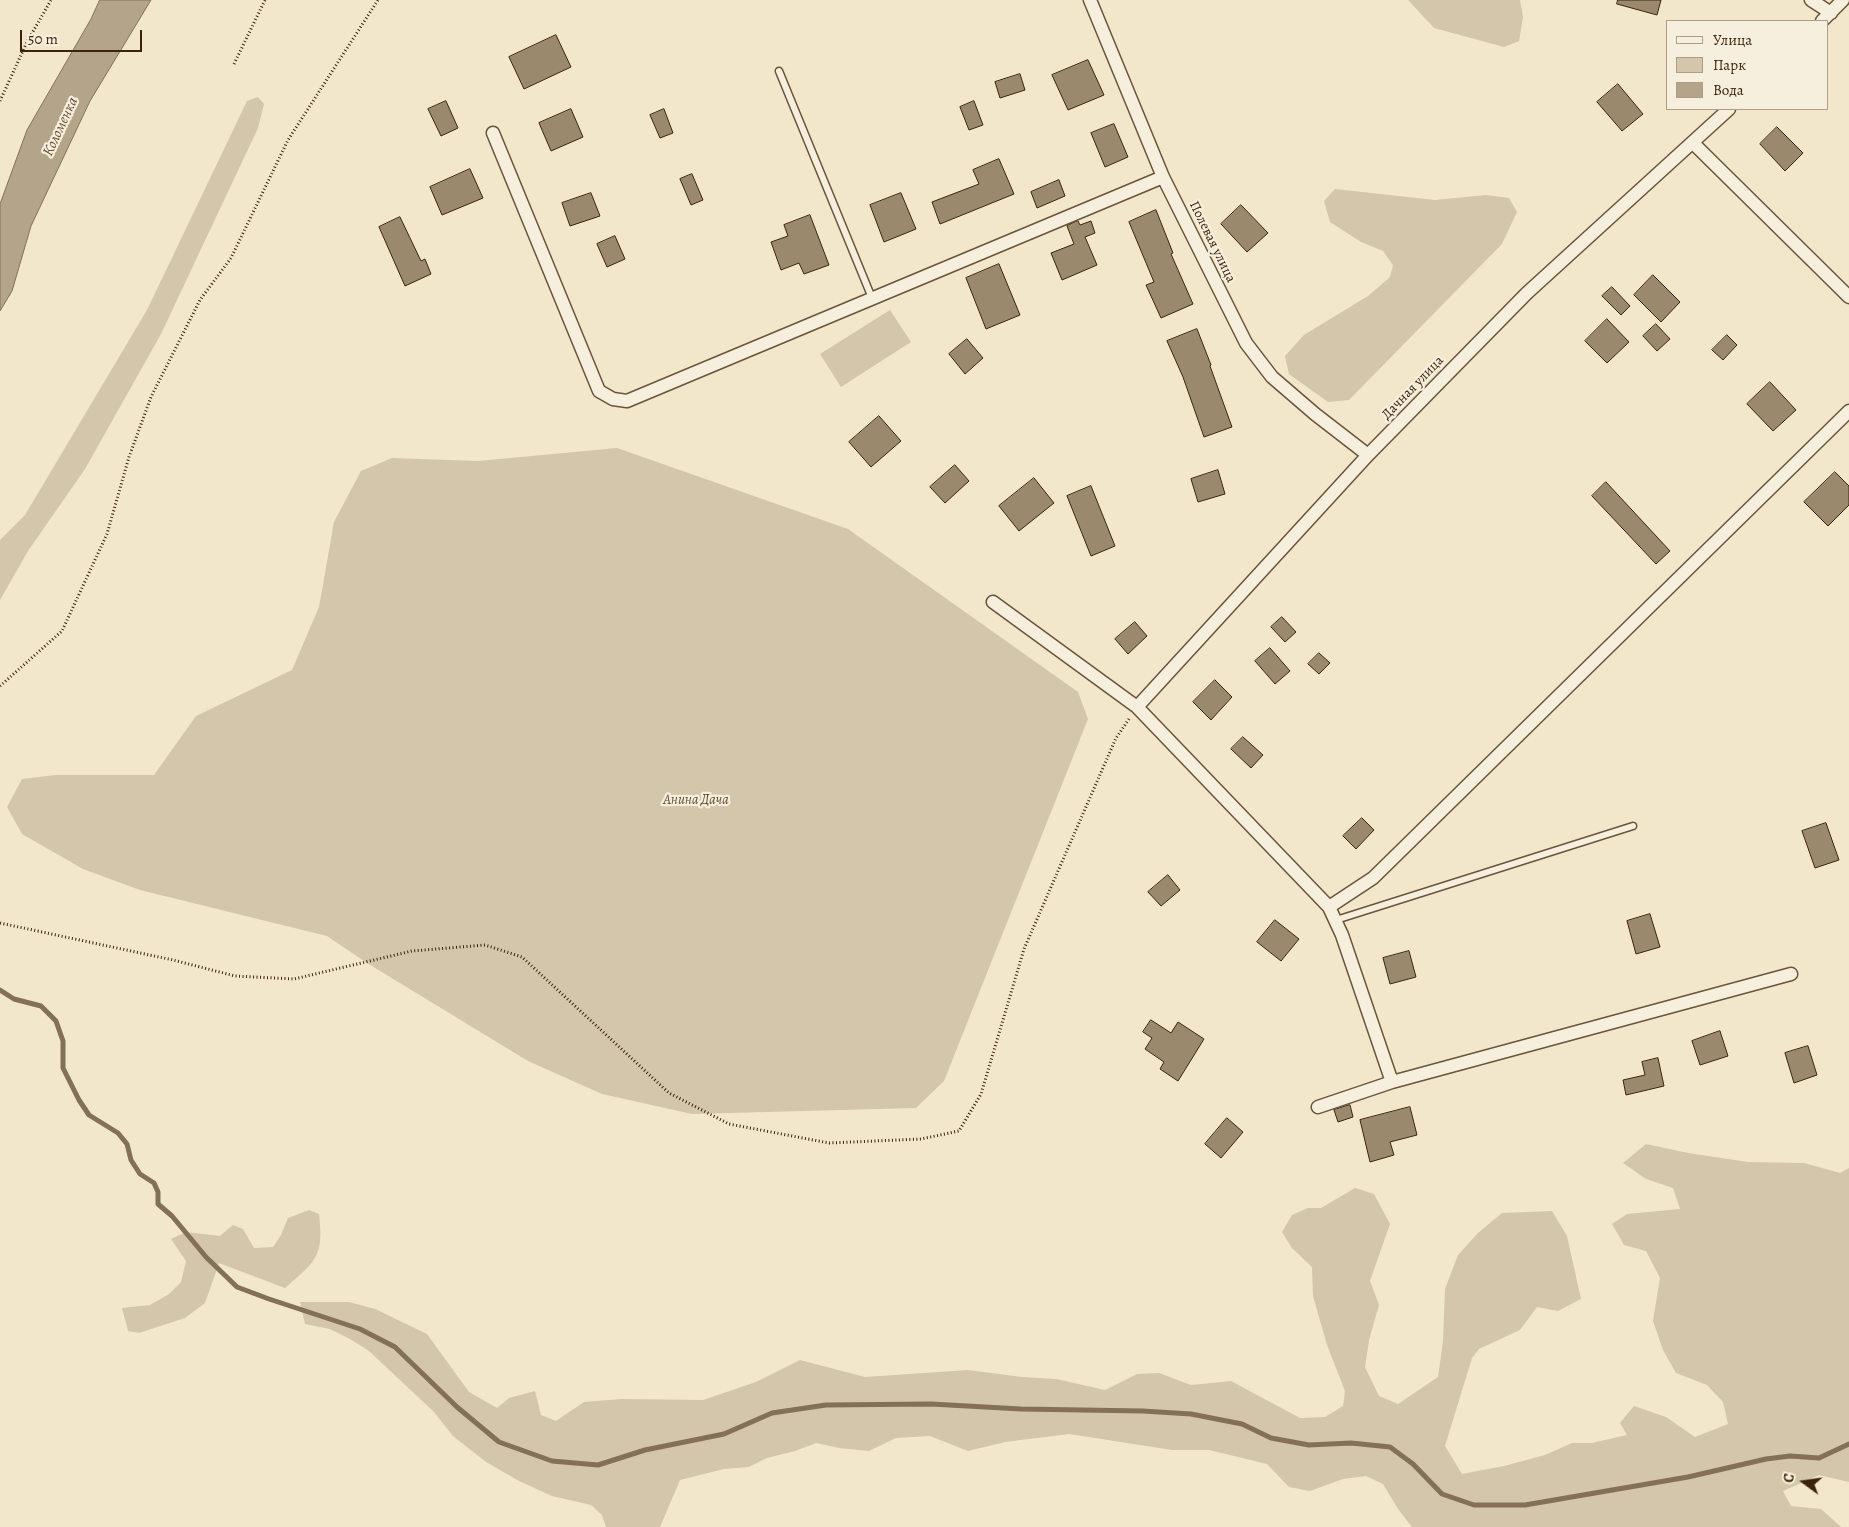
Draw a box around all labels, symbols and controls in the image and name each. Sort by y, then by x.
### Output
scale bar [22,20,145,52]
legend [1666,20,1829,110]
text: 50 m [28,29,58,49]
text: Улица [1713,30,1752,50]
text: Парк [1713,55,1746,75]
text: Вода [1713,80,1744,100]
water label: Коломенка [40,95,82,159]
street label: Полевая улица [1185,199,1239,285]
street label: Дачная улица [1378,353,1448,423]
park label: Анина Дача [663,793,729,809]
north arrow [1779,1457,1829,1507]
text: С [1779,1472,1799,1485]

